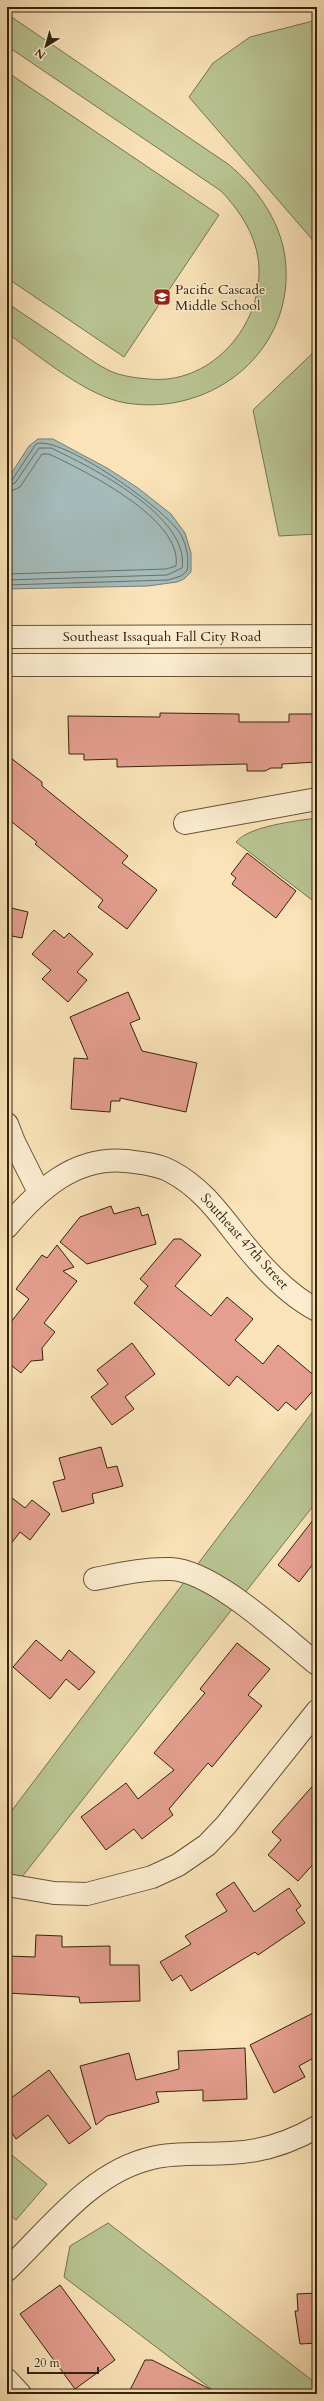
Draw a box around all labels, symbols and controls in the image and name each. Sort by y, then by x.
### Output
north arrow [26,26,66,66]
text: N [32,44,49,62]
place label: Pacific Cascade Middle School [175,280,265,315]
school or university icon: Pacific Cascade Middle School [152,287,172,307]
street label: Southeast Issaquah Fall City Road [63,627,262,646]
street label: Southeast 47th Street [196,1189,293,1294]
scale bar [28,2349,98,2375]
text: 20 m [34,2355,61,2371]

